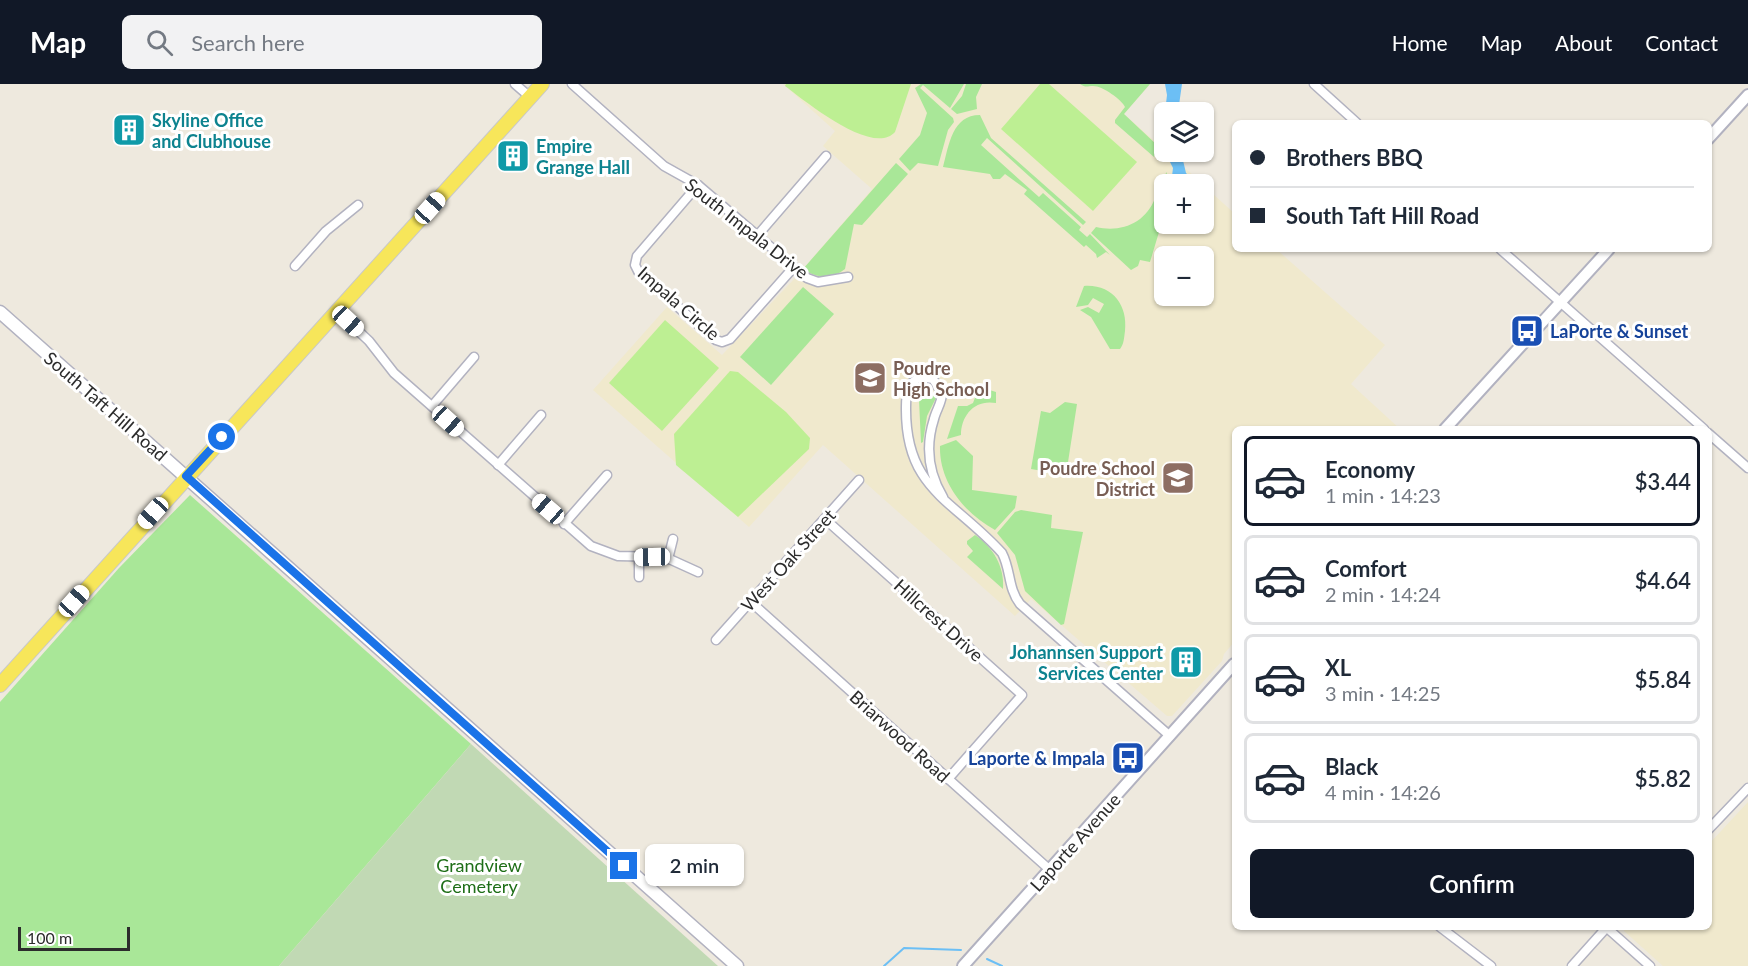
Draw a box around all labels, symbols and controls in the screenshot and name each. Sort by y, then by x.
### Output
search box [122,15,542,69]
text: Map [30,25,86,59]
icon: search [143,26,176,59]
text: Search here [191,29,305,56]
text: Home [1392,30,1448,55]
text: Map [1481,30,1522,55]
text: About [1555,30,1612,55]
text: Contact [1645,30,1718,55]
map controls [1154,102,1214,306]
button: layers [1154,102,1214,162]
place label: Skyline Office and Clubhouse [152,109,271,152]
building icon: Skyline Office and Clubhouse [111,112,147,148]
place label: Empire Grange Hall [536,135,630,178]
building icon: Empire Grange Hall [495,138,531,174]
text: Brothers BBQ [1286,144,1423,171]
street label: South Impala Drive [681,173,813,283]
button: + [1154,174,1214,234]
car [411,189,449,227]
text: South Taft Hill Road [1286,202,1479,229]
button: − [1154,246,1214,306]
street label: Impala Circle [634,261,724,345]
car [329,302,367,340]
bus stop icon: LaPorte & Sunset [1509,313,1545,349]
place label: LaPorte & Sunset [1550,320,1689,342]
street label: South Taft Hill Road [40,347,172,465]
place label: Poudre High School [893,357,989,400]
school or university icon: Poudre High School [852,360,888,396]
car [429,402,467,440]
route start [208,423,235,450]
icon: car [1253,454,1307,508]
text: Economy [1325,456,1415,483]
place label: Poudre School District [1039,457,1155,500]
school or university icon: Poudre School District [1160,460,1196,496]
text: $3.44 [1635,468,1691,495]
text: 1 min · 14:23 [1325,483,1441,507]
car [529,490,567,528]
car [134,494,172,532]
street label: West Oak Street [736,504,840,616]
car [634,548,670,566]
icon: car [1253,553,1307,607]
text: Comfort [1325,555,1407,582]
text: $4.64 [1635,567,1691,594]
street label: Hillcrest Drive [890,574,988,666]
car [55,582,93,620]
text: 2 min · 14:24 [1325,582,1441,606]
place label: Johannsen Support Services Center [1010,641,1163,684]
building icon: Johannsen Support Services Center [1168,644,1204,680]
icon: car [1253,652,1307,706]
text: XL [1325,654,1351,681]
text: $5.84 [1635,666,1691,693]
text: 3 min · 14:25 [1325,681,1441,705]
street label: Briarwood Road [846,685,954,787]
bus stop icon: Laporte & Impala [1110,740,1146,776]
place label: Laporte & Impala [968,747,1105,769]
icon: car [1253,751,1307,805]
text: Black [1325,753,1378,780]
text: $5.82 [1635,765,1691,792]
text: 4 min · 14:26 [1325,780,1441,804]
street label: Laporte Avenue [1025,788,1125,896]
callout: 2 min [645,845,744,887]
button: Confirm [1250,849,1694,918]
route end [610,852,637,879]
text: 2 min [670,853,719,877]
park label: Grandview Cemetery [436,854,522,897]
scale bar [18,924,130,952]
text: 100 m [27,928,72,947]

